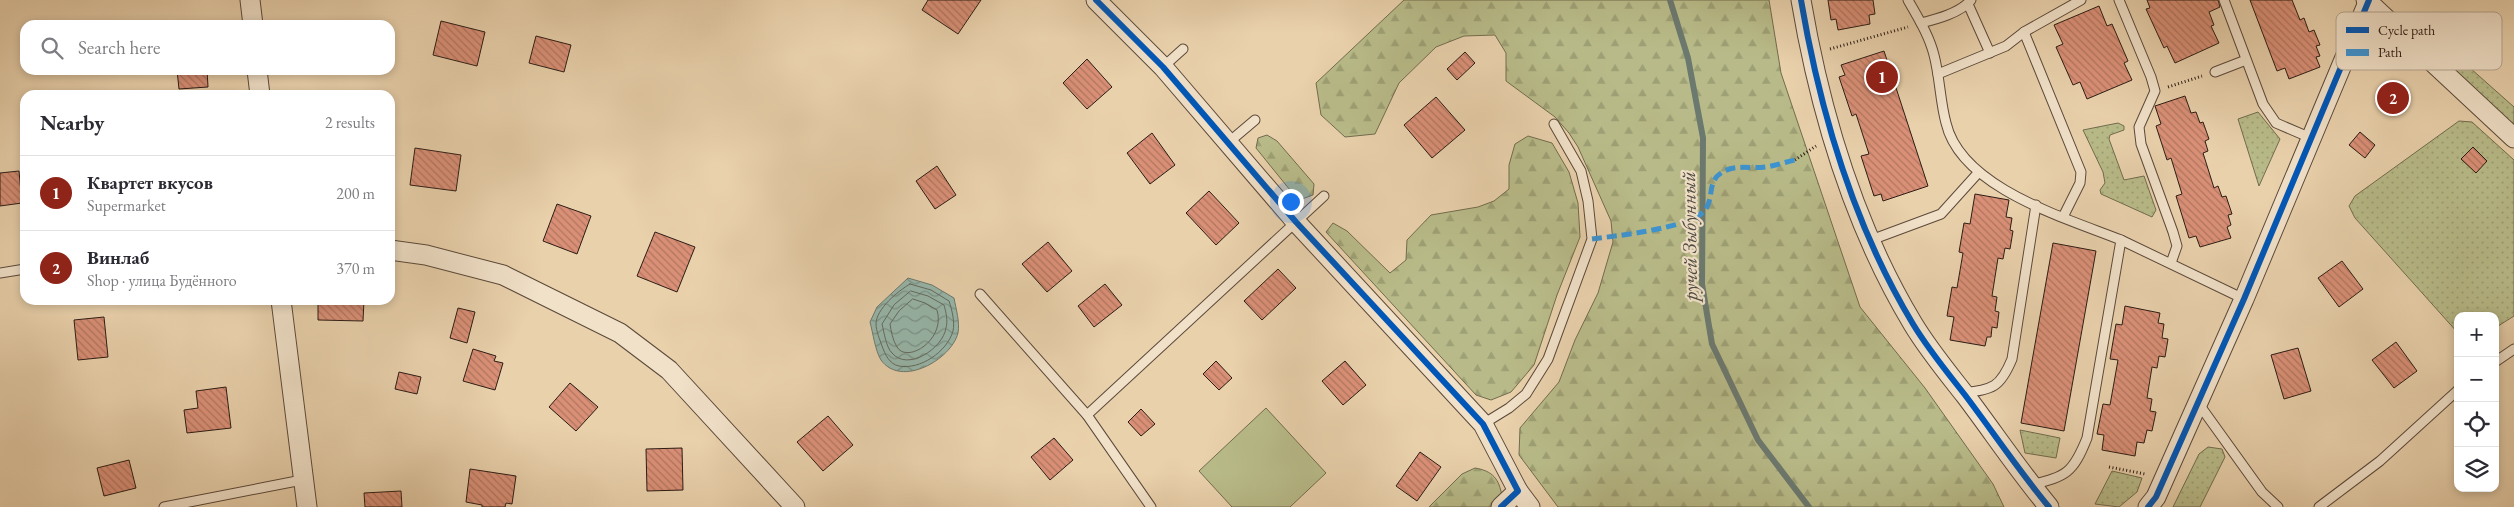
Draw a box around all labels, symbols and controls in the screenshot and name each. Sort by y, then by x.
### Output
legend [2336,12,2502,70]
search box [20,20,395,75]
text: Cycle path [2378,21,2435,39]
icon: search [38,34,66,62]
text: Search here [78,35,160,60]
text: Path [2378,43,2402,61]
pin: 1 [1866,58,1898,96]
pin: 2 [2377,79,2409,117]
text: Nearby [40,109,104,136]
text: 2 results [325,112,375,133]
text: Квартет вкусов [87,170,213,195]
water label: ручей Зыбунный [1675,171,1703,304]
text: 1 [52,183,60,204]
text: 200 m [336,183,375,204]
your location [1278,189,1304,215]
text: Supermarket [87,195,166,216]
text: Винлаб [87,245,149,270]
text: 2 [52,258,60,279]
text: 370 m [336,258,375,279]
text: Shop · улица Будённого [87,270,237,291]
map controls [2454,312,2499,492]
button: + [2454,312,2499,357]
button: − [2454,357,2499,402]
button: locate [2454,402,2499,447]
button: layers [2454,447,2499,492]

